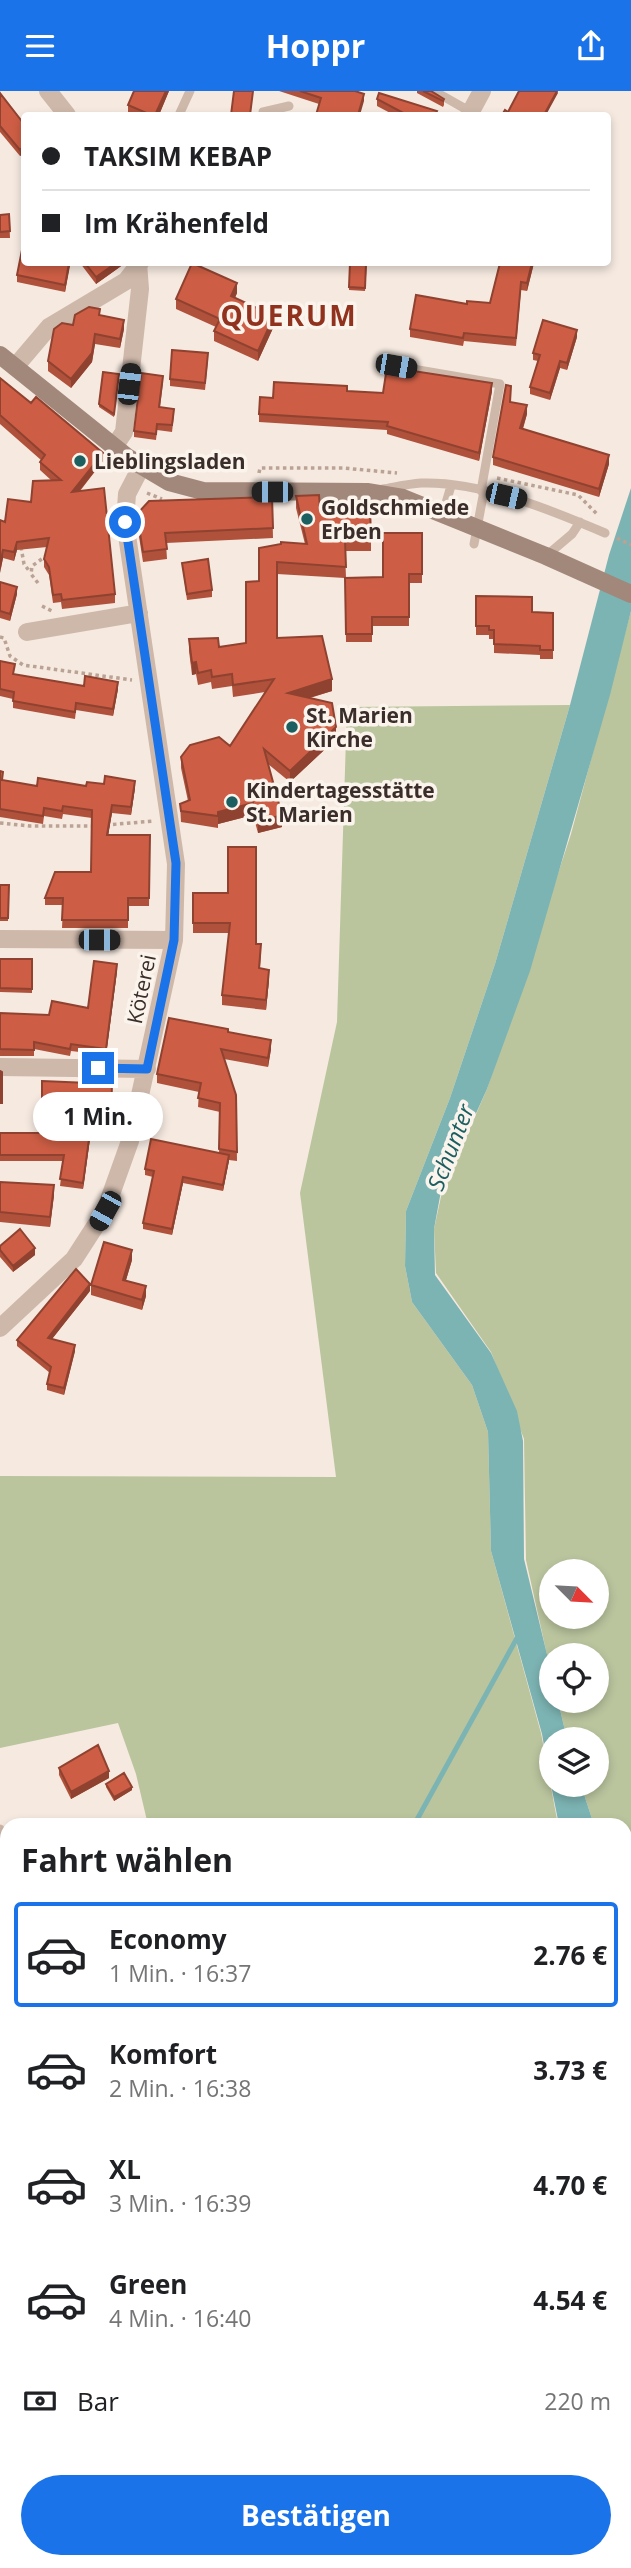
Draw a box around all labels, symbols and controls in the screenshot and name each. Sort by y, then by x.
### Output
text: Hoppr [266,24,365,67]
icon: menu [21,27,59,65]
icon: share [572,27,610,65]
text: TAKSIM KEBAP [84,138,272,174]
text: Im Krähenfeld [84,205,269,241]
district label: QUERUM [220,296,358,334]
car [374,352,419,380]
car [117,362,142,406]
place label: Lieblingsladen [94,447,245,475]
marker: Lieblingsladen [72,453,88,469]
car [484,481,529,511]
car [252,482,294,503]
place label: Goldschmiede Erben [321,493,469,545]
route start [109,506,141,538]
marker: Goldschmiede Erben [299,511,315,527]
place label: St. Marien Kirche [306,701,413,753]
marker: St. Marien Kirche [284,719,300,735]
place label: Kindertagesstätte St. Marien [246,776,435,828]
marker: Kindertagesstätte St. Marien [224,794,240,810]
car [79,930,121,951]
street label: Köterei [120,952,162,1026]
route end [82,1052,114,1084]
callout: 1 Min. [33,1093,163,1141]
water label: Schunter [419,1098,481,1195]
text: 1 Min. [63,1100,133,1132]
car [86,1188,125,1234]
north arrow [539,1559,609,1629]
map controls [539,1559,609,1797]
button: locate [539,1643,609,1713]
button: layers [539,1727,609,1797]
text: Fahrt wählen [21,1838,233,1881]
text: Economy [109,1921,227,1957]
icon: car [25,1923,88,1986]
text: 2.76 € [533,1937,607,1973]
text: 1 Min. · 16:37 [109,1957,251,1989]
text: Komfort [109,2036,217,2072]
icon: car [25,2038,88,2101]
text: 3.73 € [533,2052,607,2088]
text: 2 Min. · 16:38 [109,2072,251,2104]
text: XL [109,2151,141,2187]
icon: car [25,2153,88,2216]
text: 4.70 € [533,2167,607,2203]
text: 3 Min. · 16:39 [109,2187,251,2219]
text: Green [109,2266,187,2302]
icon: car [25,2268,88,2331]
text: 4.54 € [533,2282,607,2318]
text: 4 Min. · 16:40 [109,2302,251,2334]
icon: cash [21,2382,59,2420]
text: Bar [77,2383,119,2419]
text: 220 m [544,2385,611,2417]
button: Bestätigen [21,2475,611,2555]

